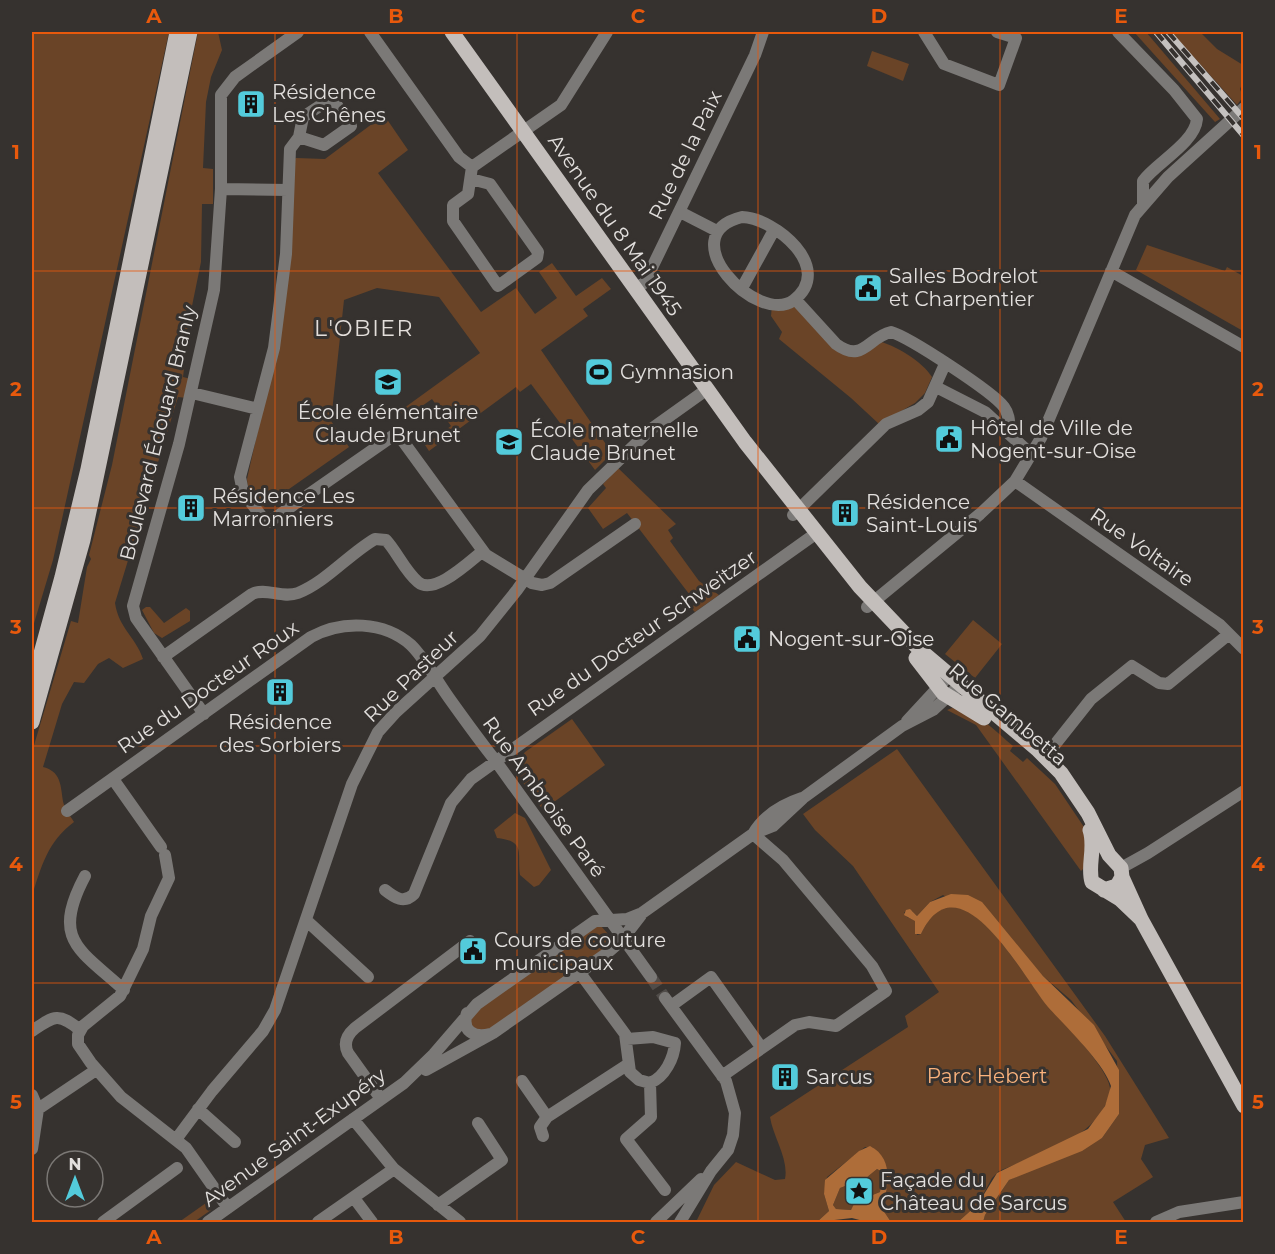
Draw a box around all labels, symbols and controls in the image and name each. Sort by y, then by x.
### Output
text: A [145,4,162,28]
text: B [388,4,404,28]
text: C [631,4,646,28]
text: D [871,4,887,28]
text: E [1114,4,1128,28]
place label: Résidence Les Chênes [272,80,386,127]
street label: Rue de la Paix [643,86,727,223]
building icon: Résidence Les Chênes [235,88,267,120]
street label: Avenue du 8 Mai 1945 [543,129,687,321]
text: 1 [12,140,20,164]
text: 1 [1254,140,1262,164]
place label: Salles Bodrelot et Charpentier [889,264,1038,311]
public building icon: Salles Bodrelot et Charpentier [852,272,884,304]
street label: Boulevard Édouard Branly [115,303,201,563]
district label: L'OBIER [314,315,414,342]
sports icon: Gymnasion [583,356,615,388]
place label: Gymnasion [620,360,734,384]
school or university icon: École élémentaire Claude Brunet [372,366,404,398]
text: 2 [10,377,22,401]
text: 2 [1252,377,1264,401]
place label: École élémentaire Claude Brunet [298,400,478,447]
place label: Hôtel de Ville de Nogent-sur-Oise [970,416,1136,463]
place label: École maternelle Claude Brunet [530,418,699,465]
public building icon: Hôtel de Ville de Nogent-sur-Oise [933,423,965,455]
school or university icon: École maternelle Claude Brunet [493,426,525,458]
place label: Résidence Les Marronniers [212,484,355,531]
place label: Résidence Saint-Louis [866,490,978,537]
building icon: Résidence Les Marronniers [175,492,207,524]
building icon: Résidence Saint-Louis [829,497,861,529]
street label: Rue Voltaire [1086,503,1198,591]
street label: Rue du Docteur Schweitzer [523,545,761,721]
text: 3 [9,615,22,639]
street label: Rue du Docteur Roux [113,615,303,759]
text: 3 [1251,615,1264,639]
public building icon: Nogent-sur-Oise [731,623,763,655]
street label: Rue Pasteur [359,625,463,727]
place label: Nogent-sur-Oise [768,627,934,651]
street label: Rue Gambetta [944,658,1072,770]
building icon: Résidence des Sorbiers [264,676,296,708]
place label: Résidence des Sorbiers [219,710,341,757]
street label: Rue Ambroise Paré [478,712,610,882]
text: 4 [9,852,23,876]
text: 4 [1251,852,1265,876]
place label: Cours de couture municipaux [494,928,666,975]
public building icon: Cours de couture municipaux [457,935,489,967]
building icon: Sarcus [769,1061,801,1093]
street label: Avenue Saint-Exupéry [198,1062,390,1212]
park label: Parc Hebert [927,1064,1047,1088]
place label: Sarcus [806,1065,873,1089]
text: 5 [10,1090,22,1114]
text: 5 [1252,1090,1264,1114]
north arrow [45,1149,105,1209]
text: N [69,1155,81,1174]
place label: Façade du Château de Sarcus [880,1168,1067,1215]
place icon: Façade du Château de Sarcus [843,1175,875,1207]
text: A [145,1225,162,1249]
text: B [388,1225,404,1249]
text: C [631,1225,646,1249]
text: D [871,1225,887,1249]
text: E [1114,1225,1128,1249]

